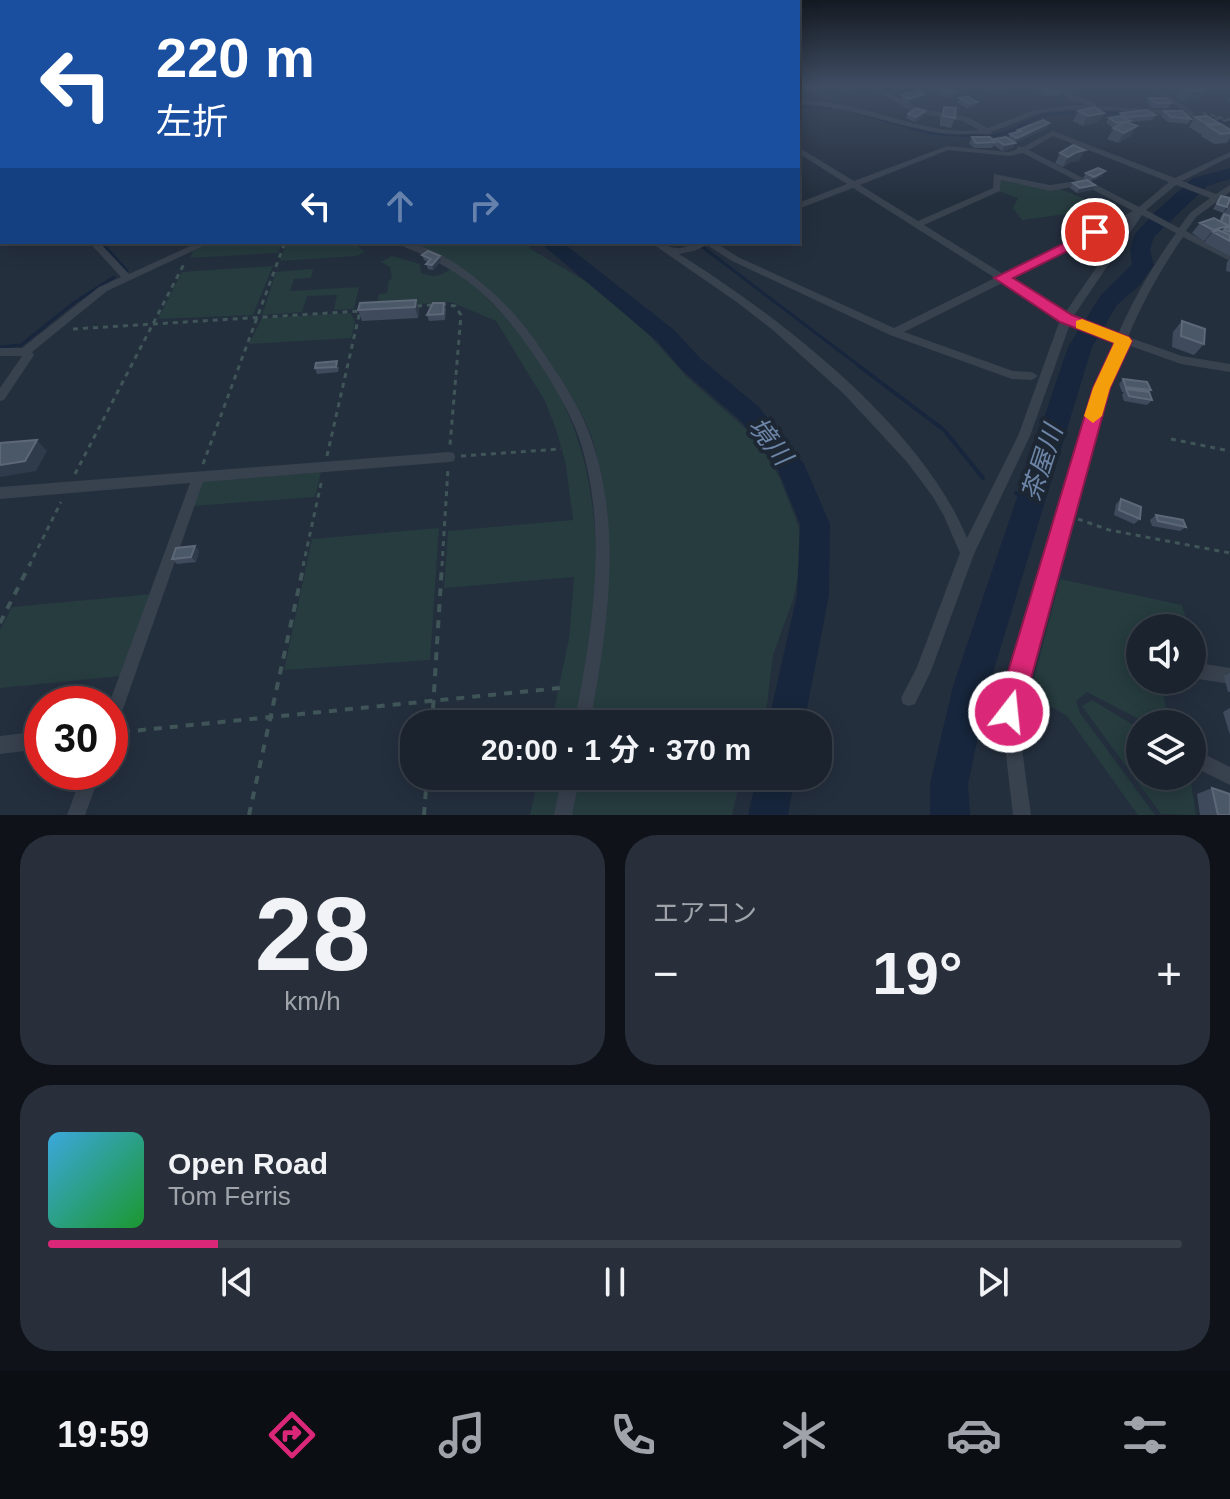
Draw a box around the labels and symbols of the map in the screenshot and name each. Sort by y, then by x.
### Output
pin [1061,198,1129,266]
water label: 境川 [742,411,800,473]
water label: 茶屋川 [1016,418,1069,505]
position arrow [967,670,1051,754]
speed limit sign: 30 [24,686,128,790]

